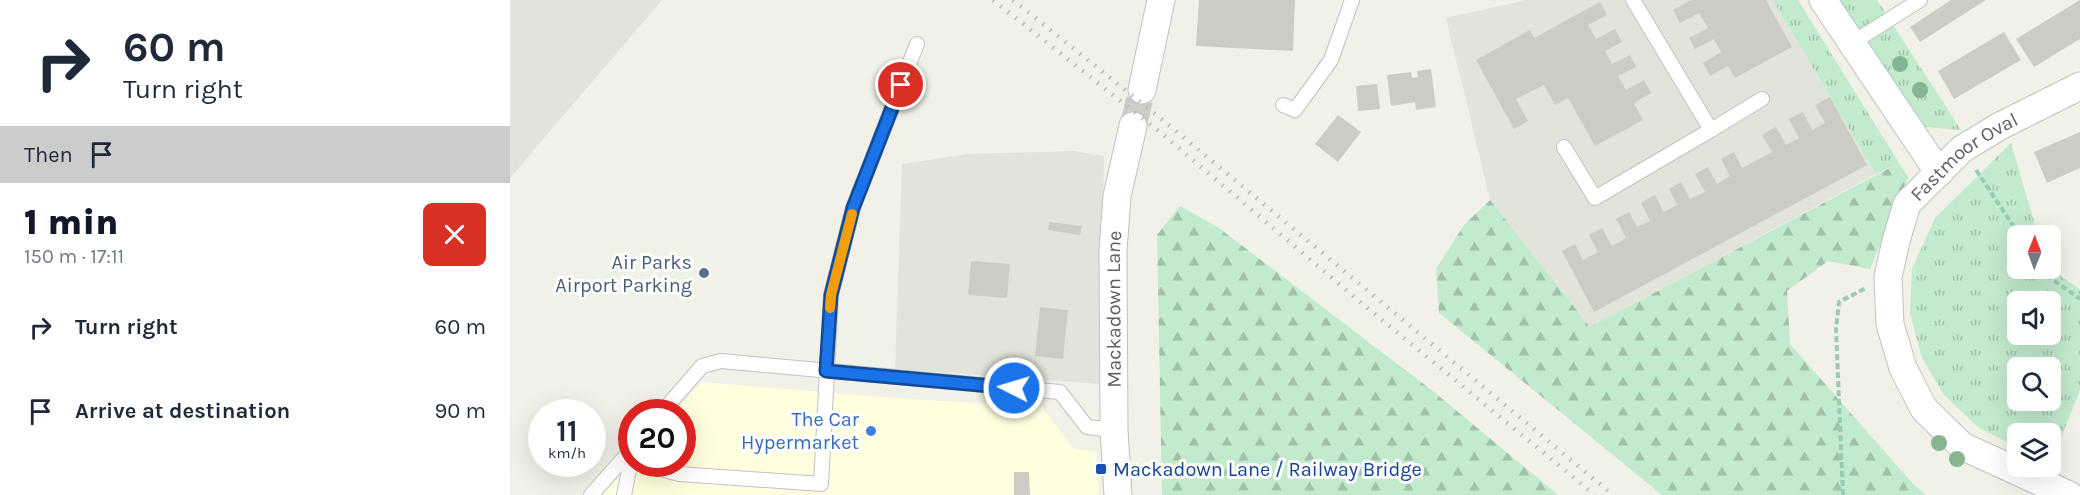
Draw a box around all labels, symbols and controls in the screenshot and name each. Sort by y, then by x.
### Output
text: 60 m [123,22,226,72]
icon: right [24,24,102,102]
pin [875,59,926,110]
icon: arrive [884,68,917,101]
text: Turn right [123,73,243,105]
street label: Fastmoor Oval [1906,108,2022,206]
icon: arrive [85,138,118,171]
text: Then [24,142,73,168]
text: 1 min [24,201,118,243]
button: close [423,203,486,266]
north arrow [2007,225,2061,279]
map controls [2007,225,2061,477]
street label: Mackadown Lane [1102,230,1126,388]
text: 150 m · 17:11 [24,245,124,268]
place label: Air Parks Airport Parking [555,251,692,297]
marker: Air Parks Airport Parking [697,266,711,280]
button: sound [2007,291,2061,345]
icon: right [24,311,57,344]
text: Turn right [75,314,178,340]
text: 60 m [435,314,486,340]
position arrow [982,356,1046,420]
button: search [2007,357,2061,411]
icon: arrive [24,395,57,428]
text: Arrive at destination [75,398,290,424]
text: 90 m [434,398,486,424]
speed limit sign: 20 [618,399,696,477]
place label: The Car Hypermarket [741,408,860,454]
text: 11 [556,413,578,449]
button: layers [2007,423,2061,477]
marker: The Car Hypermarket [864,424,878,438]
text: km/h [548,444,586,462]
place label: Mackadown Lane / Railway Bridge [1113,458,1422,481]
marker: Mackadown Lane / Railway Bridge [1094,462,1108,476]

